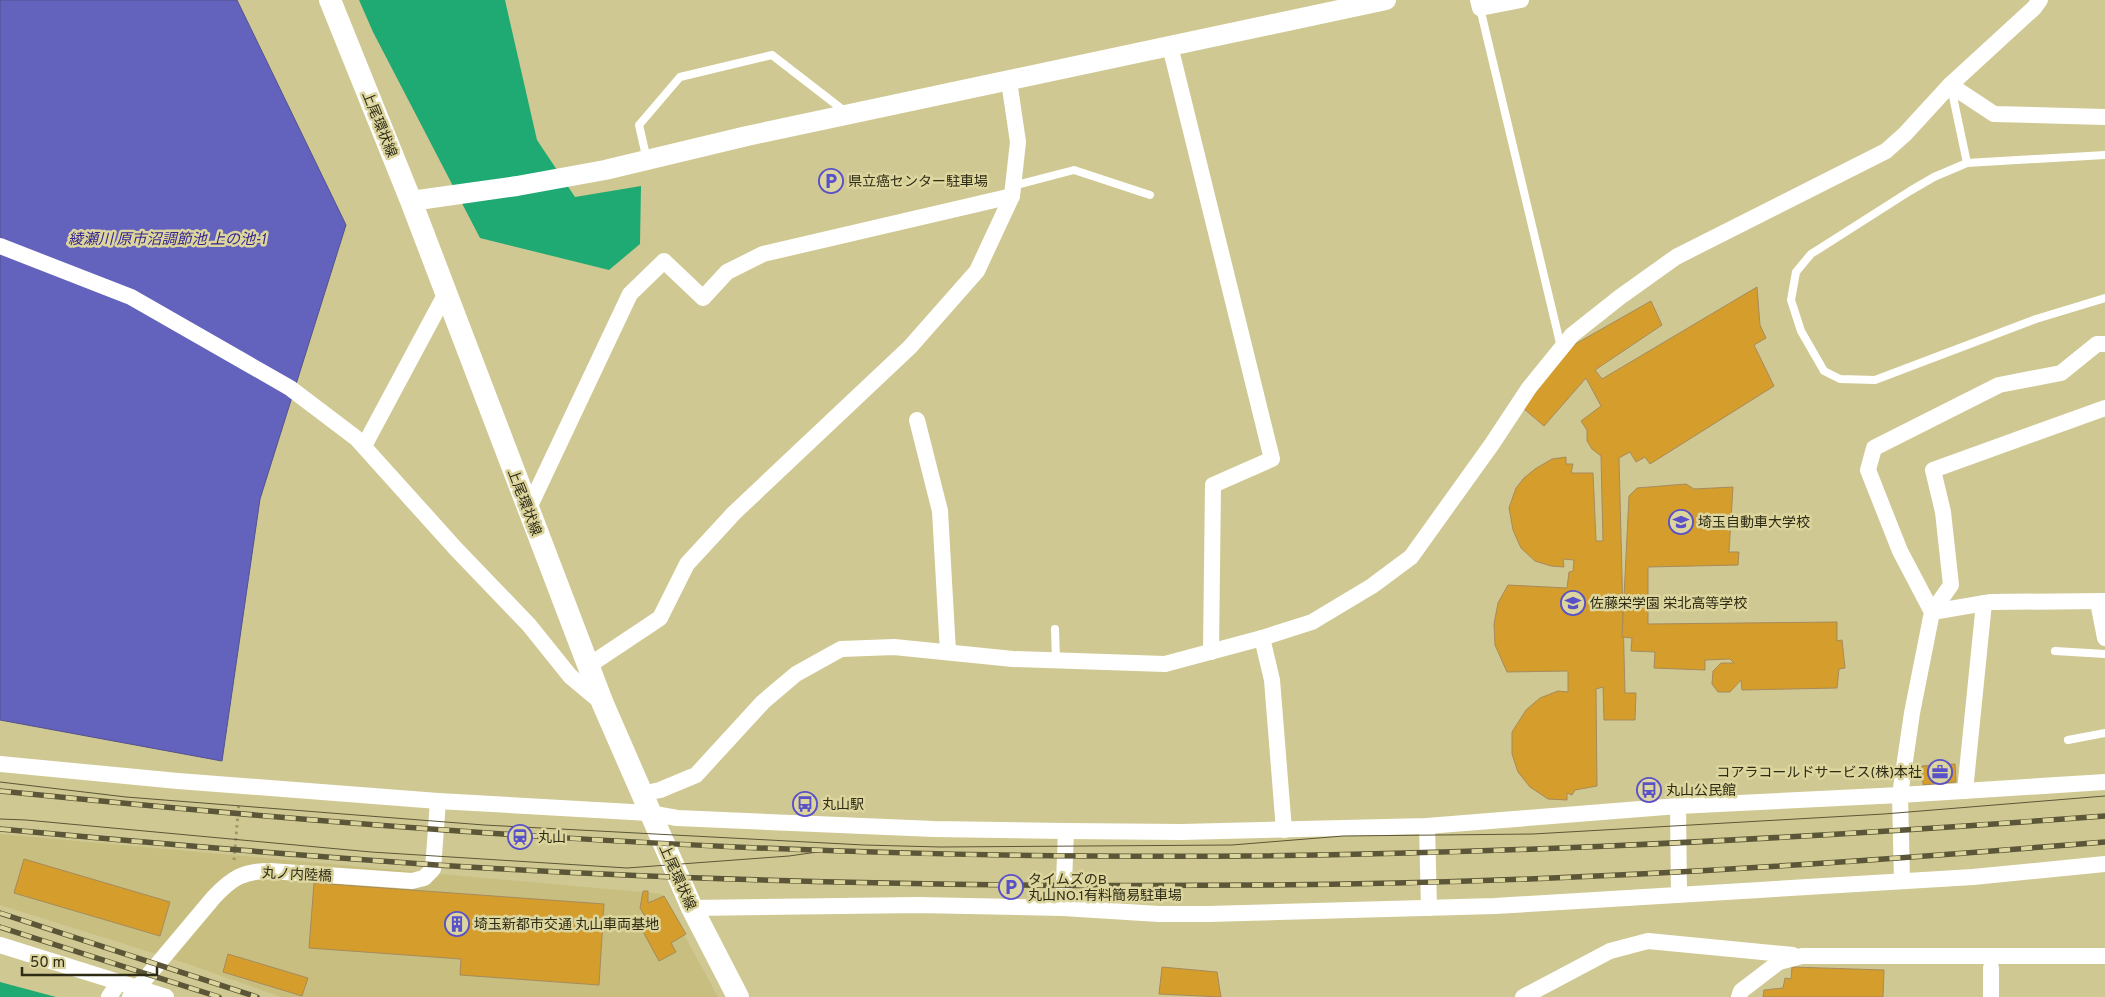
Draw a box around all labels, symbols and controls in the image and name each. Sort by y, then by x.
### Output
street label: 上尾環状線 [358,89,401,160]
parking icon: 県立癌センター駐車場 [818,168,844,194]
place label: 県立癌センター駐車場 [848,174,988,191]
water label: 綾瀬川 原市沼調節池 上の池-1 [68,231,267,250]
street label: 上尾環状線 [503,466,545,538]
school or university icon: 埼玉自動車大学校 [1668,509,1694,535]
place label: 埼玉自動車大学校 [1698,515,1810,532]
school or university icon: 佐藤栄学園 栄北高等学校 [1560,590,1586,616]
place label: 佐藤栄学園 栄北高等学校 [1590,595,1747,613]
office icon: コアラコールドサービス(株)本社 [1927,759,1953,785]
place label: コアラコールドサービス(株)本社 [1716,765,1922,782]
bus stop icon: 丸山公民館 [1636,777,1662,803]
place label: 丸山公民館 [1666,783,1736,800]
bus stop icon: 丸山駅 [792,791,818,817]
place label: 丸山駅 [822,797,864,814]
station icon: 丸山 [507,824,533,850]
place label: 丸山 [538,830,566,847]
street label: 上尾環状線 [655,842,700,913]
street label: 丸ノ内陸橋 [262,865,332,886]
place label: タイムズのB 丸山NO.1有料簡易駐車場 [1028,871,1182,905]
parking icon: タイムズのB 丸山NO.1有料簡易駐車場 [998,874,1024,900]
building icon: 埼玉新都市交通 丸山車両基地 [444,911,470,937]
place label: 埼玉新都市交通 丸山車両基地 [474,917,659,934]
scale bar [22,944,158,976]
text: 50 m [30,954,65,973]

